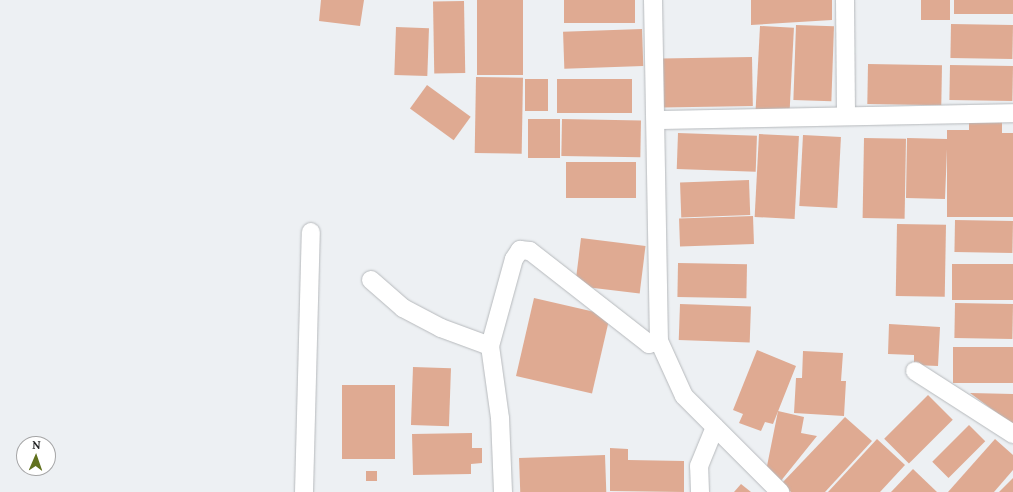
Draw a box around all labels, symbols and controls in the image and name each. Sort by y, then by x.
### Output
north arrow [16,436,56,476]
text: N [32,438,41,452]

